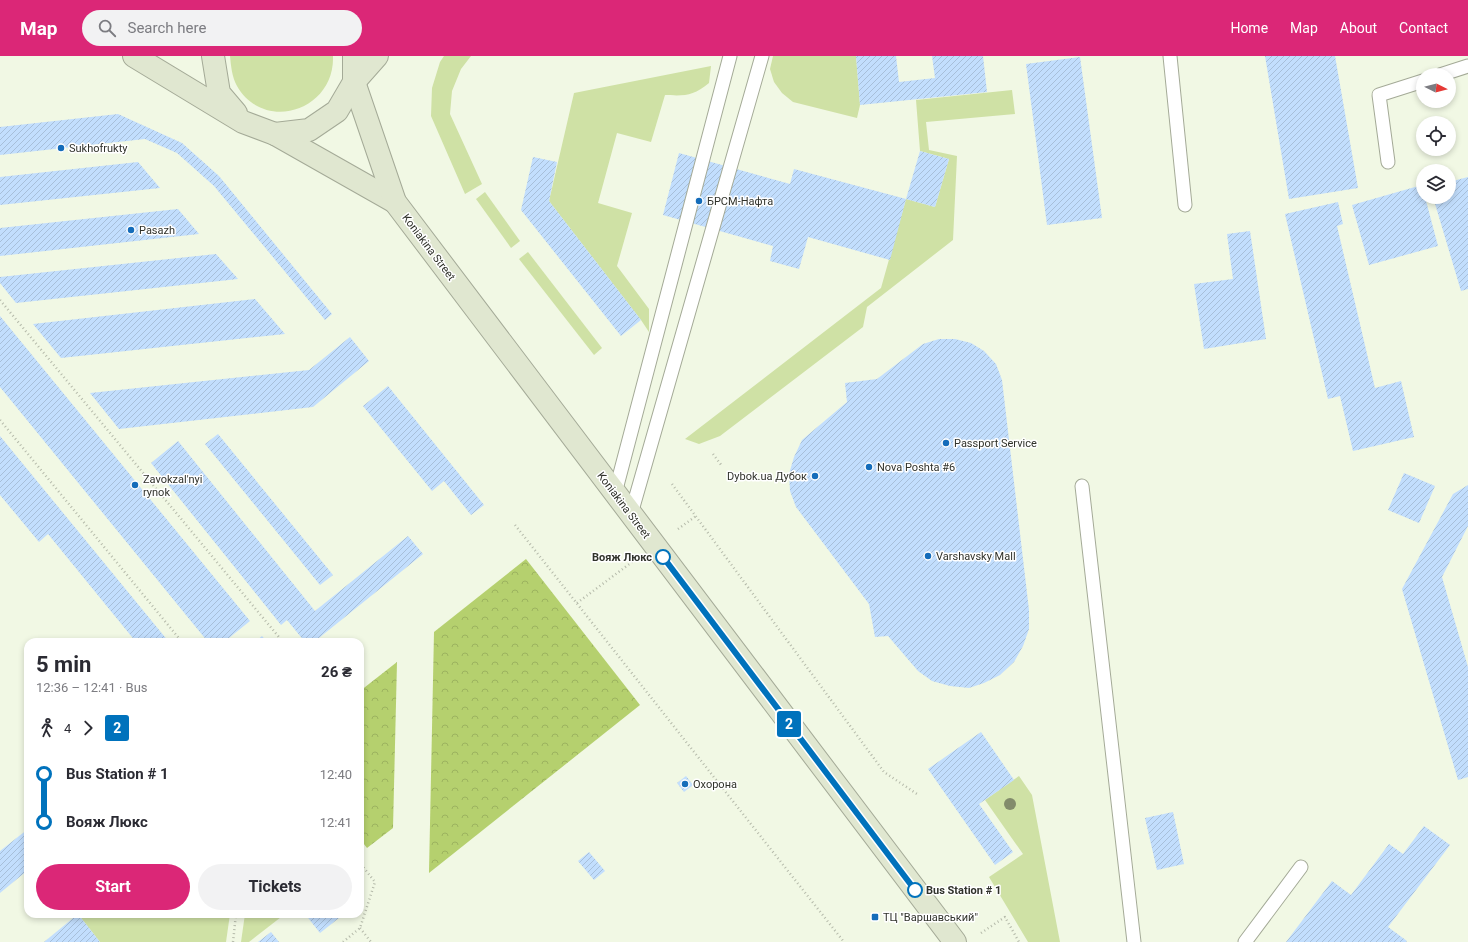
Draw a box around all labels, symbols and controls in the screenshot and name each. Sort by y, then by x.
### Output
search box [82,10,362,46]
text: Map [20,17,58,40]
icon: search [96,17,118,39]
text: Search here [128,19,206,37]
text: Home [1230,20,1268,36]
text: Map [1290,20,1318,36]
text: About [1340,20,1377,36]
text: Contact [1399,20,1448,36]
north arrow [1416,68,1456,108]
map controls [1416,68,1456,204]
button: locate [1416,116,1456,156]
place label: Sukhofrukty [69,142,128,155]
marker: Sukhofrukty [56,143,66,153]
button: layers [1416,164,1456,204]
place label: БРСМ-Нафта [707,195,773,208]
marker: БРСМ-Нафта [694,196,704,206]
street label: Koniakina Street [399,212,458,283]
place label: Pasazh [139,224,175,237]
marker: Pasazh [126,225,136,235]
place label: Passport Service [954,437,1037,450]
marker: Passport Service [941,438,951,448]
place label: Nova Poshta #6 [877,461,955,474]
marker: Nova Poshta #6 [864,462,874,472]
street label: Koniakina Street [594,470,653,541]
place label: Dybok.ua Дубок [727,470,807,483]
marker: Dybok.ua Дубок [810,471,820,481]
place label: Zavokzal'nyi rynok [143,473,202,499]
marker: Zavokzal'nyi rynok [130,480,140,490]
marker: Вояж Люкс [655,549,671,565]
place label: Varshavsky Mall [936,550,1016,563]
place label: Вояж Люкс [592,551,652,564]
marker: Varshavsky Mall [923,551,933,561]
text: 5 min [36,652,91,677]
text: 26 ₴ [321,663,352,681]
text: 12:36 – 12:41 · Bus [36,680,148,695]
line badge: 2 [776,711,802,737]
text: 2 [785,716,793,732]
icon: walk [36,717,58,739]
icon: forward [77,717,99,739]
text: 2 [113,720,121,736]
text: 4 [64,721,71,736]
text: Bus Station # 1 [66,765,169,783]
text: 12:40 [320,767,352,782]
place label: Охорона [693,778,737,791]
marker: Охорона [680,779,690,789]
text: Вояж Люкс [66,813,148,831]
text: 12:41 [320,815,352,830]
button: Start [36,864,190,910]
button: Tickets [198,864,352,910]
marker: Bus Station # 1 [907,882,923,898]
place label: Bus Station # 1 [926,884,1001,897]
place label: ТЦ "Варшавський" [883,911,978,924]
marker: ТЦ "Варшавський" [870,912,880,922]

